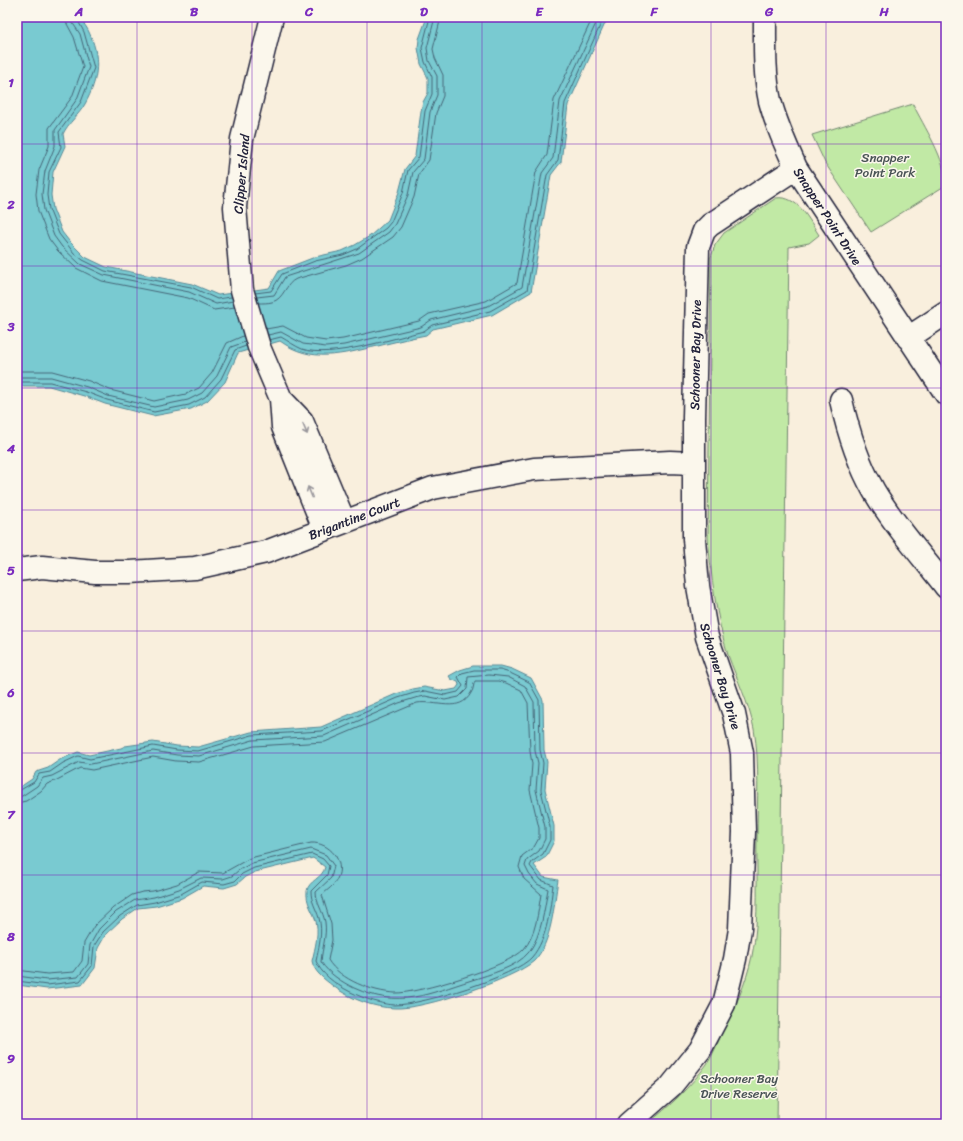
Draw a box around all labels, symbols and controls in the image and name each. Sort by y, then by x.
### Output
text: A [74,0,83,23]
text: B [190,0,199,23]
text: C [304,0,314,23]
text: D [420,0,428,23]
text: E [535,0,544,23]
text: F [649,0,658,23]
text: G [764,0,774,23]
text: H [878,0,889,23]
text: 1 [8,71,14,94]
street label: Clipper Island [227,132,257,215]
park label: Snapper Point Park [855,146,915,184]
street label: Snapper Point Drive [787,162,868,270]
text: 2 [6,193,15,216]
street label: Schooner Bay Drive [683,300,708,410]
text: 3 [6,315,15,338]
one-way arrow [302,423,310,435]
text: 4 [6,437,16,460]
one-way arrow [305,487,313,499]
street label: Brigantine Court [305,490,404,546]
text: 5 [7,559,15,582]
street label: Schooner Bay Drive [693,620,748,732]
text: 6 [6,681,15,704]
text: 7 [7,803,16,826]
text: 8 [6,925,15,948]
text: 9 [7,1047,15,1070]
park label: Schooner Bay Drive Reserve [700,1067,778,1105]

